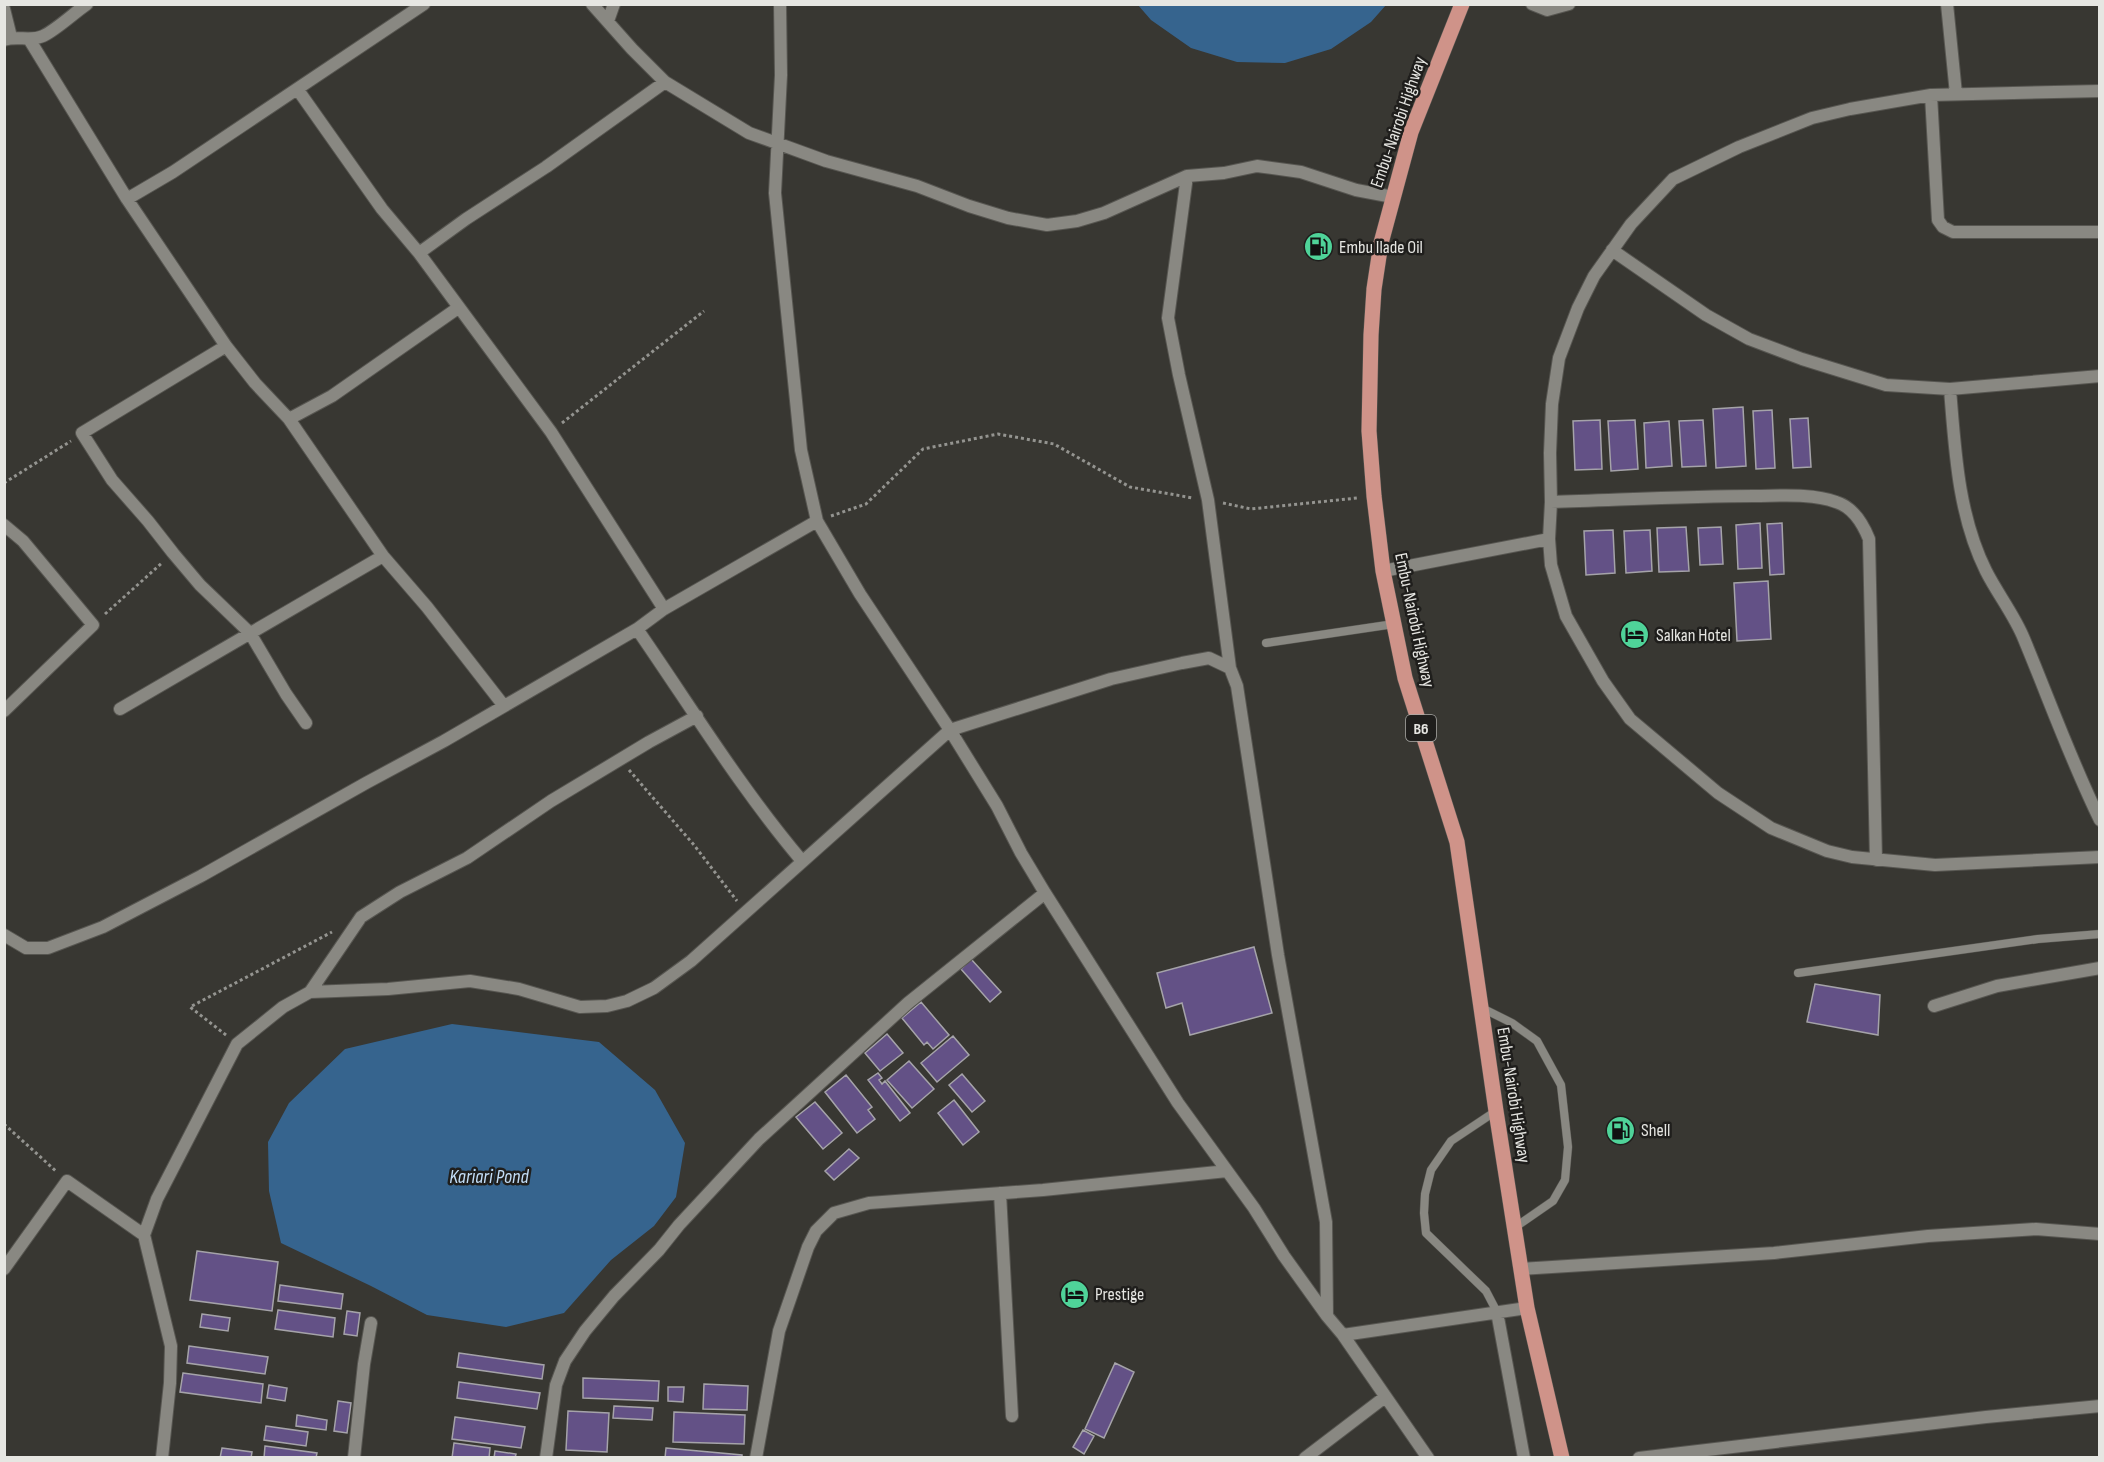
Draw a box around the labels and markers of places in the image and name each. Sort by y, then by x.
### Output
fuel station icon: Embu Ilade Oil [1302,231,1334,263]
place label: Embu Ilade Oil [1339,237,1423,258]
hotel icon: Salkan Hotel [1619,619,1651,651]
place label: Salkan Hotel [1656,625,1731,646]
fuel station icon: Shell [1604,1114,1636,1146]
place label: Shell [1641,1120,1670,1141]
hotel icon: Prestige [1058,1278,1090,1310]
place label: Prestige [1095,1284,1144,1305]

